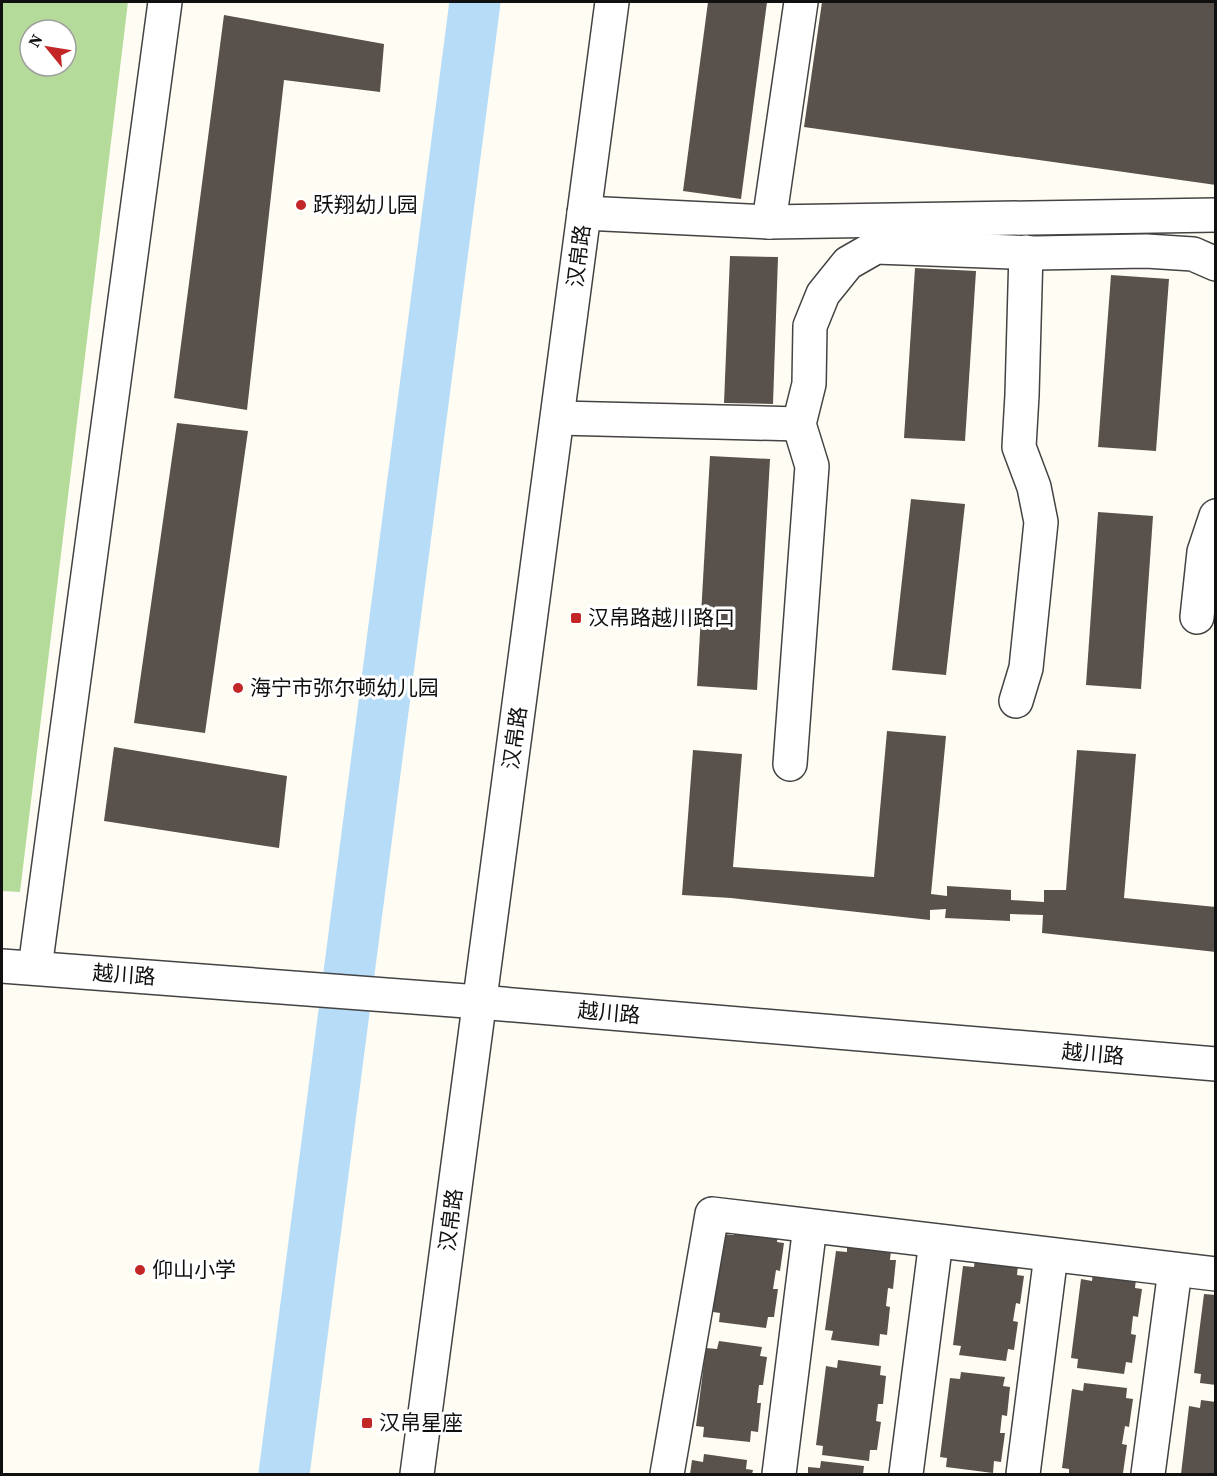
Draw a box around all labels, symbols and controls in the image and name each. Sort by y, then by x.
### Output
north arrow [18,18,78,78]
text: N [23,30,48,51]
place label: 跃翔幼儿园 [313,190,418,219]
marker: 跃翔幼儿园 [294,198,308,212]
street label: 汉帛路 [560,223,597,289]
place label: 汉帛路越川路口 [588,603,735,632]
marker: 汉帛路越川路口 [569,611,583,625]
place label: 海宁市弥尔顿幼儿园 [250,673,439,702]
marker: 海宁市弥尔顿幼儿园 [231,681,245,695]
street label: 汉帛路 [496,705,533,771]
street label: 越川路 [92,958,156,991]
street label: 越川路 [576,995,642,1030]
street label: 越川路 [1060,1036,1126,1071]
street label: 汉帛路 [432,1187,469,1253]
place label: 仰山小学 [152,1255,236,1284]
marker: 仰山小学 [133,1263,147,1277]
place label: 汉帛星座 [379,1408,463,1437]
marker: 汉帛星座 [360,1416,374,1430]

